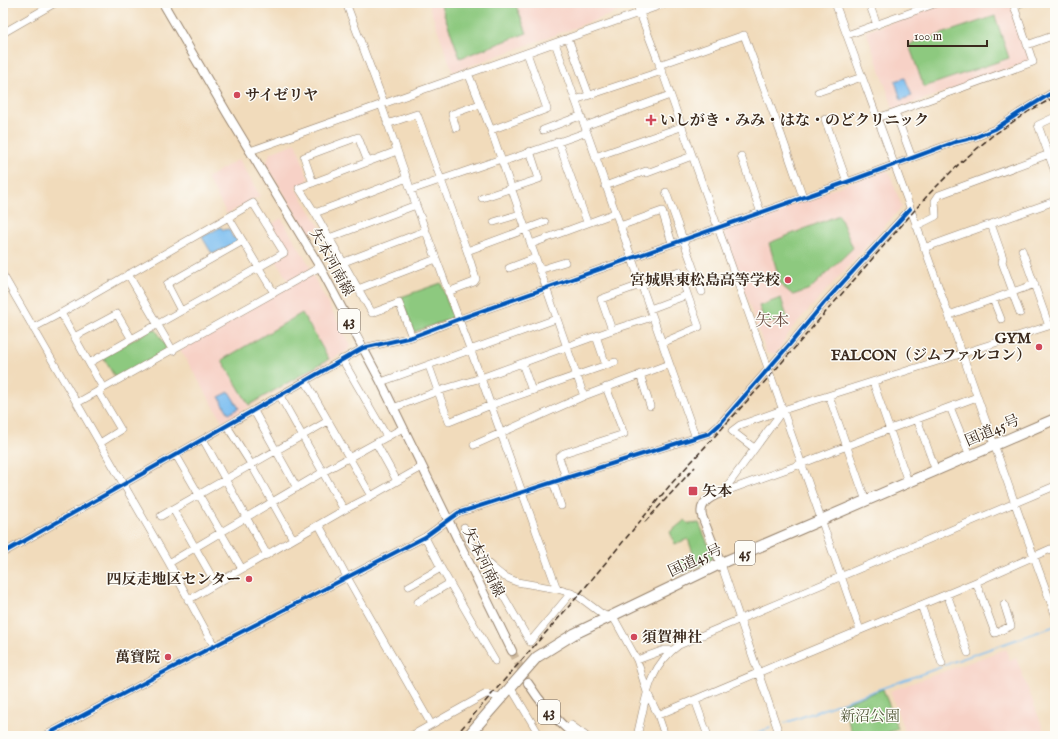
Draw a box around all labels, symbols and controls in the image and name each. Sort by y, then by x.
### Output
scale bar [908,22,987,48]
text: 100 m [914,29,942,44]
place label: サイゼリヤ [245,86,318,105]
marker: サイゼリヤ [232,90,242,100]
place label: いしがき・みみ・はな・のどクリニック [660,111,929,130]
marker: いしがき・みみ・はな・のどクリニック [645,114,657,126]
street label: 矢本河南線 [305,225,358,300]
place label: 宮城県東松島高等学校 [630,271,780,290]
marker: 宮城県東松島高等学校 [783,275,793,285]
road number: 43 [338,309,360,333]
district label: 矢本 [755,311,789,332]
place label: GYM FALCON（ジムファルコン） [831,329,1031,365]
marker: GYM FALCON（ジムファルコン） [1034,342,1044,352]
street label: 国道45号 [962,410,1022,450]
place label: 矢本 [702,482,732,501]
marker: 矢本 [687,485,699,497]
street label: 矢本河南線 [459,524,509,600]
street label: 国道45号 [665,540,725,581]
road number: 45 [735,541,755,565]
place label: 四反走地区センター [107,570,241,589]
marker: 四反走地区センター [244,574,254,584]
place label: 須賀神社 [642,628,702,647]
marker: 須賀神社 [629,632,639,642]
place label: 萬寶院 [115,648,160,667]
marker: 萬寶院 [163,652,173,662]
road number: 43 [538,700,560,724]
park label: 新沼公園 [840,707,900,726]

